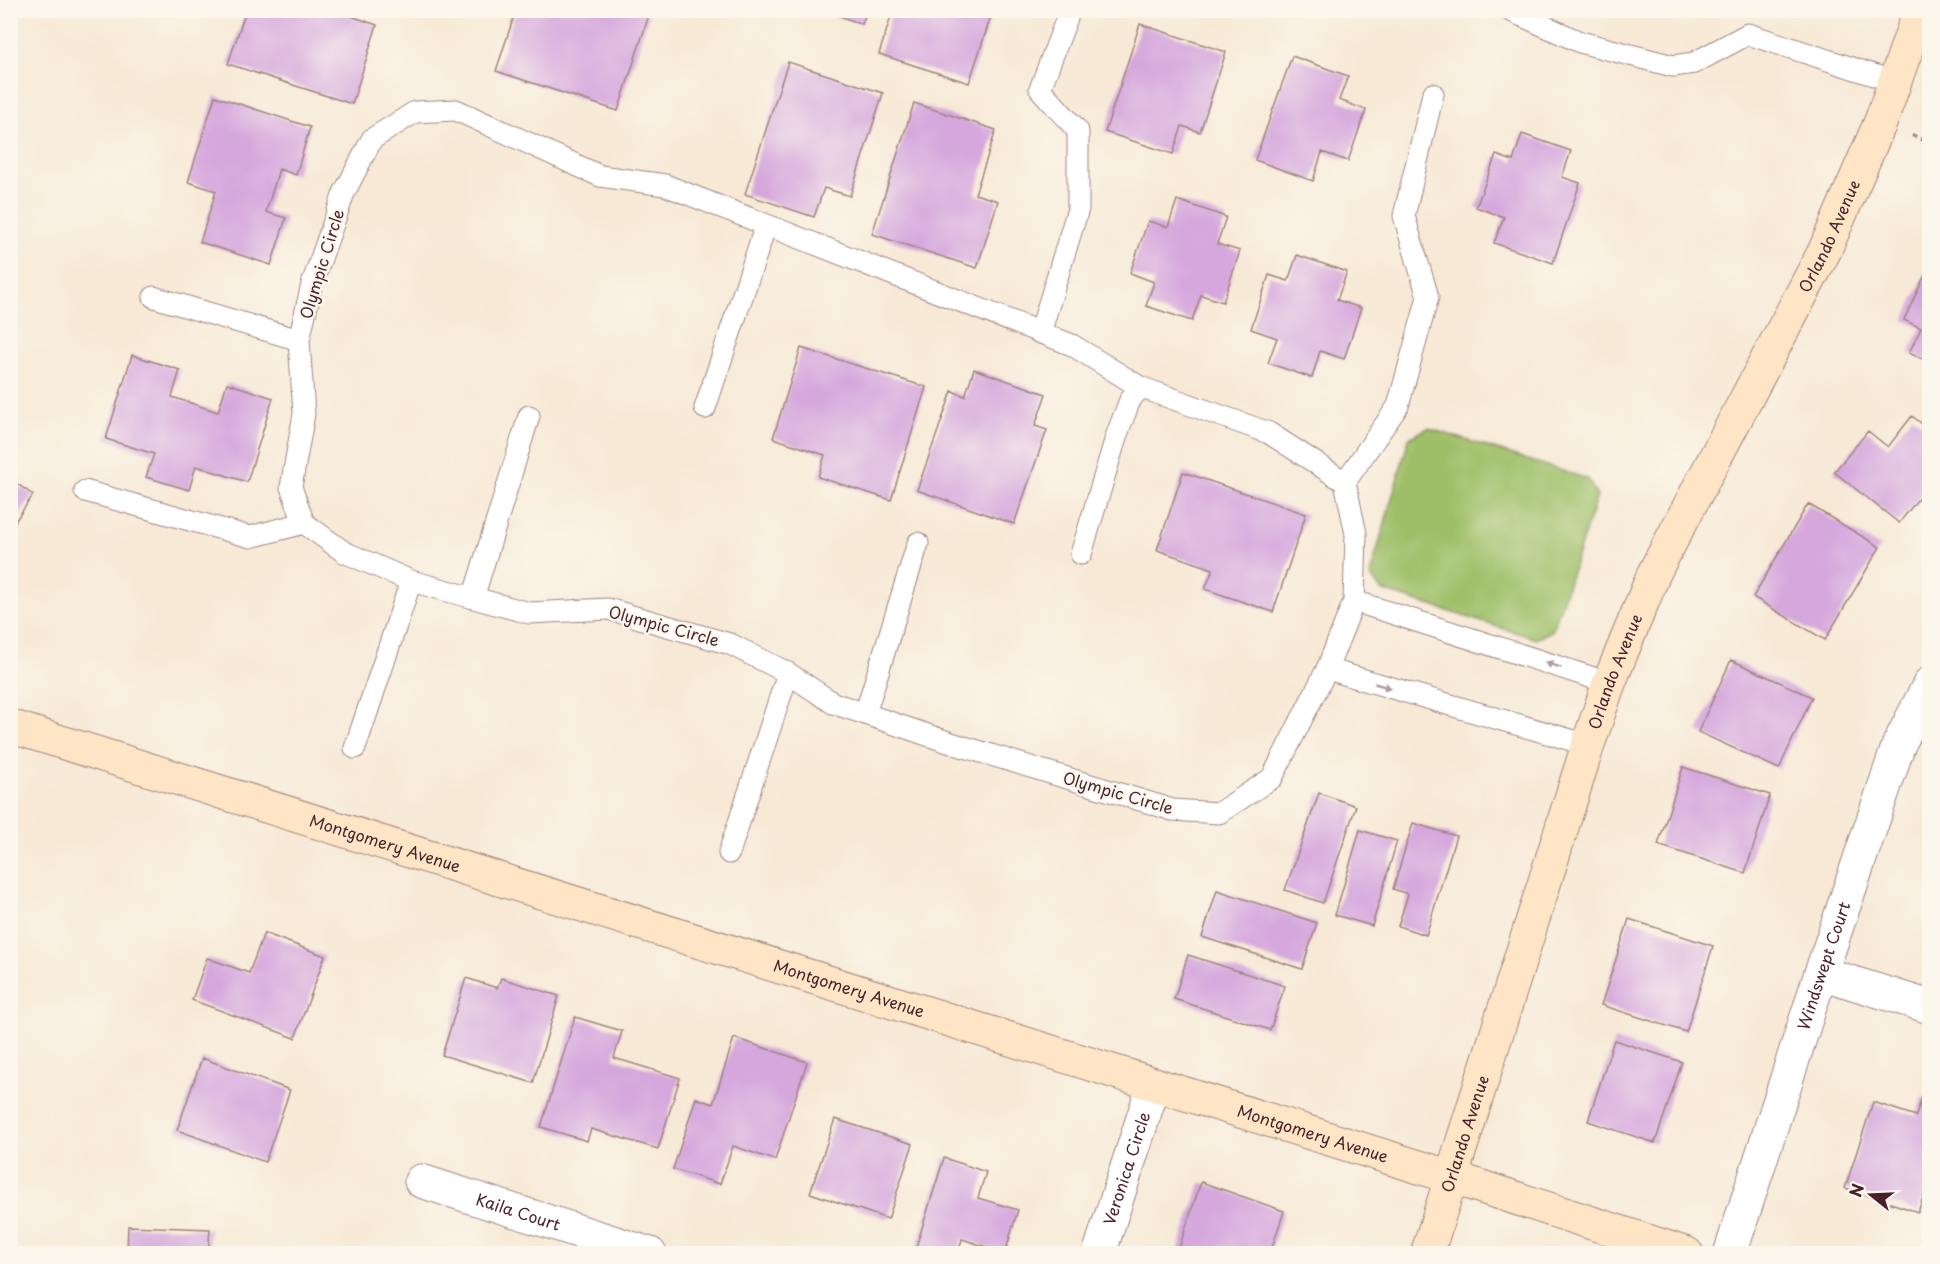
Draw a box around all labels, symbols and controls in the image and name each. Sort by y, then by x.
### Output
street label: Orlando Avenue [1792,176,1865,296]
street label: Olympic Circle [293,206,349,322]
street label: Olympic Circle [606,599,722,651]
street label: Orlando Avenue [1581,610,1647,732]
one-way arrow [1544,660,1562,670]
one-way arrow [1374,682,1392,691]
street label: Olympic Circle [1060,765,1176,819]
street label: Montgomery Avenue [307,808,464,877]
street label: Windswept Court [1790,898,1856,1033]
street label: Montgomery Avenue [771,953,928,1023]
street label: Orlando Avenue [1434,1072,1494,1195]
street label: Montgomery Avenue [1234,1098,1392,1168]
street label: Veronica Circle [1096,1108,1155,1228]
north arrow [1841,1165,1901,1225]
text: N [1842,1180,1869,1200]
street label: Kaila Court [473,1186,564,1236]

